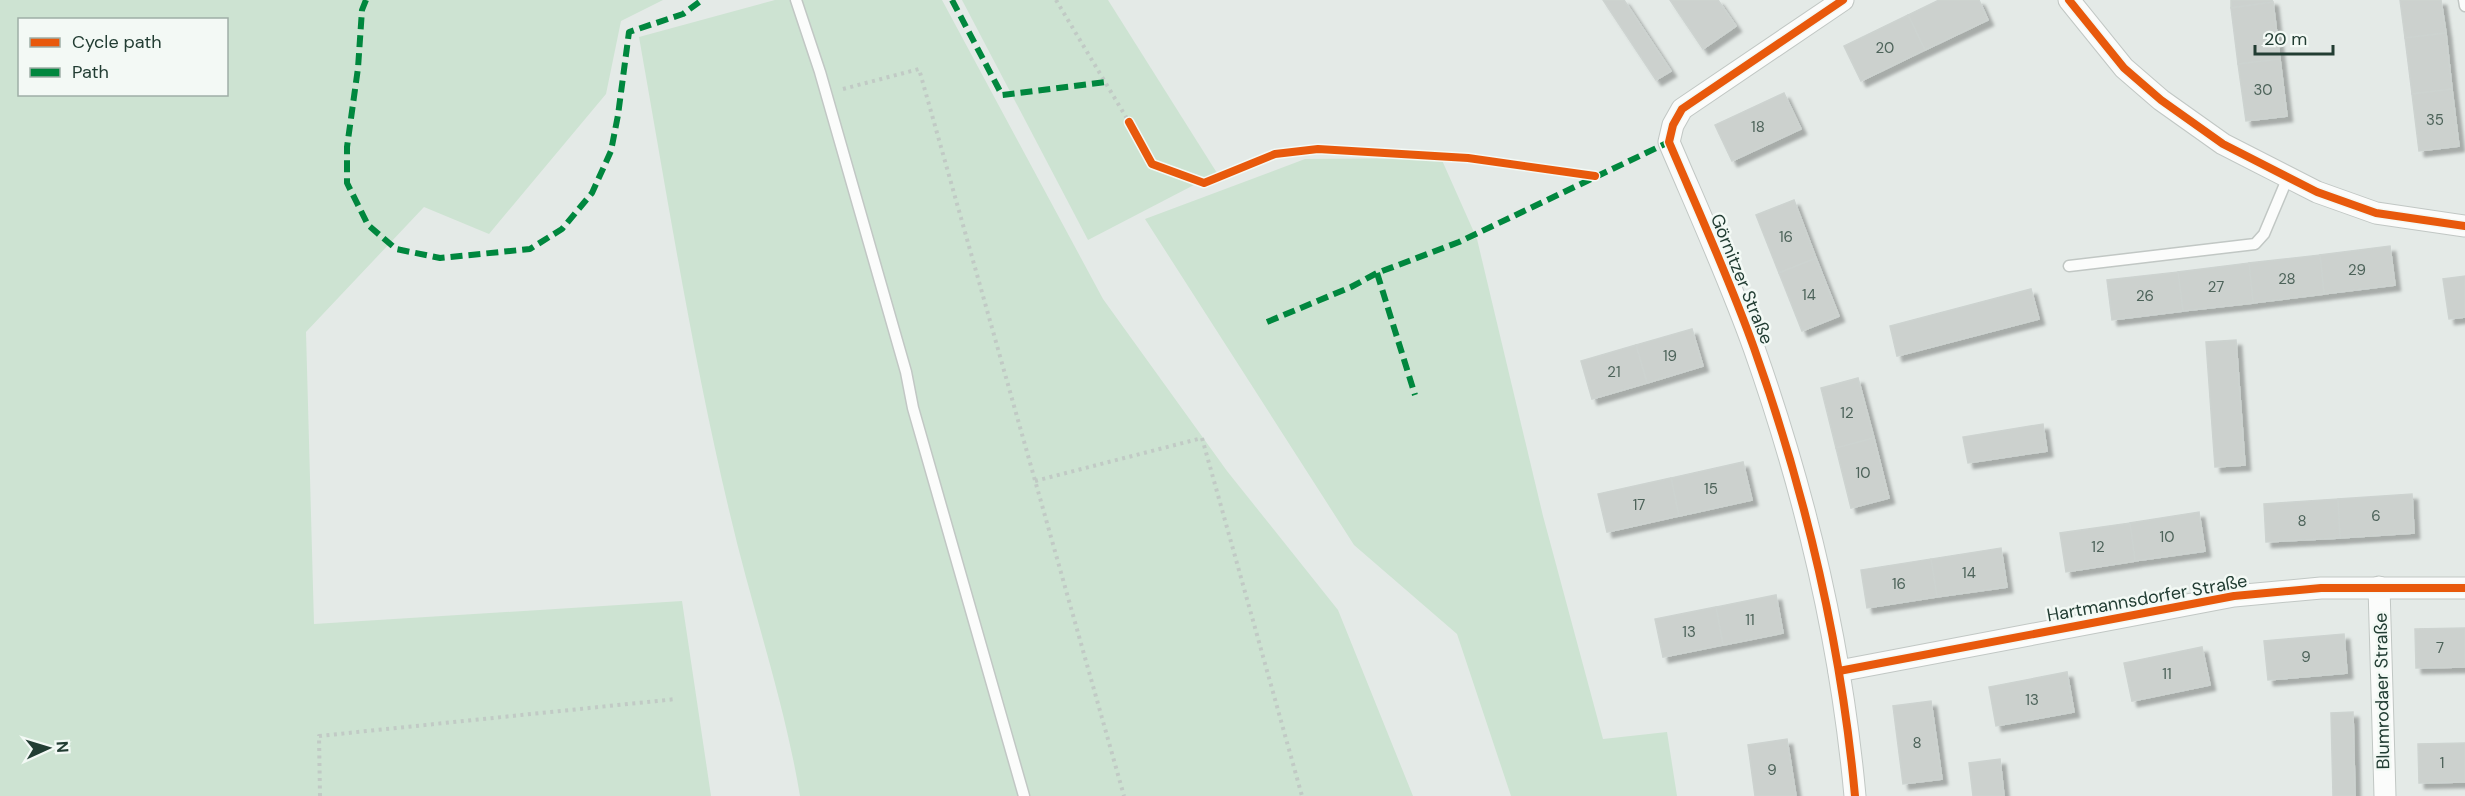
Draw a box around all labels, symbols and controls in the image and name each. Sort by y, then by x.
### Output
legend [18,18,228,96]
scale bar [2255,18,2333,56]
text: 20 m [2264,27,2307,51]
text: Cycle path [72,30,162,54]
house number: 20 [1876,38,1894,58]
text: Path [72,60,109,84]
house number: 30 [2253,80,2273,100]
house number: 35 [2426,110,2444,130]
house number: 18 [1751,117,1765,137]
street label: Görnitzer Straße [1705,210,1779,348]
house number: 16 [1779,227,1793,247]
house number: 29 [2348,260,2366,280]
house number: 28 [2278,269,2296,289]
house number: 27 [2208,277,2224,297]
house number: 14 [1802,285,1816,305]
house number: 26 [2136,286,2154,306]
house number: 19 [1663,346,1677,366]
house number: 21 [1607,362,1621,382]
house number: 12 [1840,403,1854,423]
house number: 10 [1856,463,1870,483]
house number: 15 [1704,479,1718,499]
house number: 17 [1633,495,1645,515]
house number: 6 [2371,506,2381,526]
house number: 8 [2297,511,2307,531]
house number: 10 [2160,527,2174,547]
house number: 12 [2091,537,2105,557]
house number: 14 [1962,563,1976,583]
street label: Hartmannsdorfer Straße [2045,569,2249,627]
house number: 16 [1892,574,1906,594]
house number: 11 [1745,610,1755,630]
street label: Blumrodaer Straße [2369,612,2395,770]
house number: 13 [1682,622,1696,642]
house number: 7 [2436,638,2444,658]
house number: 9 [2301,647,2311,667]
house number: 11 [2162,664,2172,684]
house number: 13 [2025,690,2039,710]
north arrow [18,718,78,778]
house number: 8 [1912,733,1922,753]
text: N [52,740,73,754]
house number: 1 [2440,753,2444,773]
house number: 9 [1767,760,1777,780]

